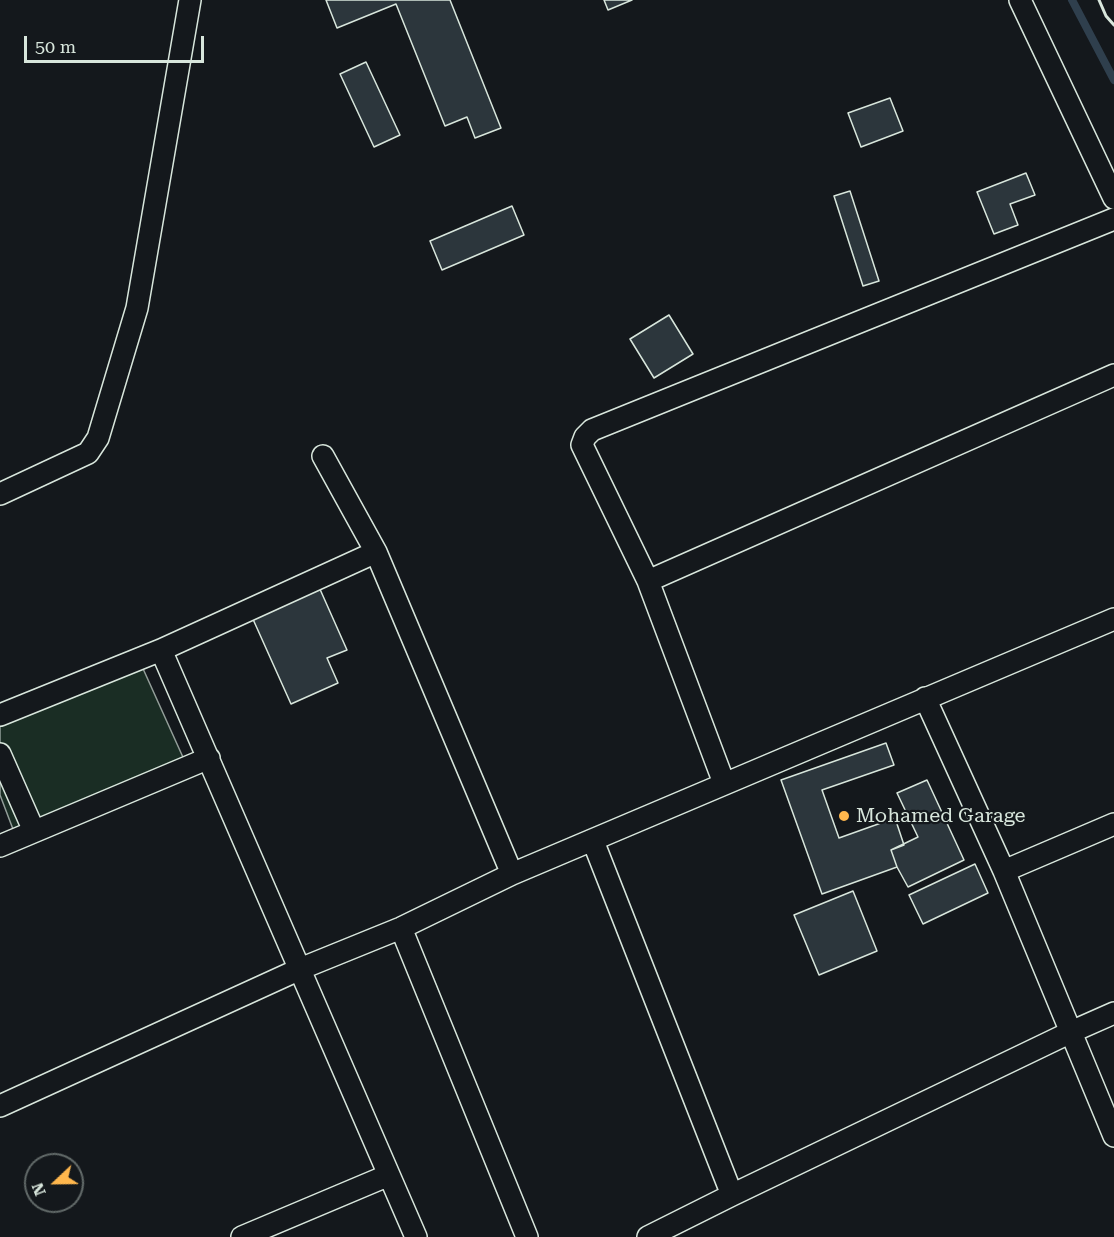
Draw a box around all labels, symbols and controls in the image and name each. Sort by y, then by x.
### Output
scale bar [27,24,207,62]
text: 50 m [35,36,76,57]
place label: Mohamed Garage [856,804,1025,828]
marker: Mohamed Garage [837,809,851,823]
north arrow [24,1153,84,1213]
text: N [28,1180,50,1198]

